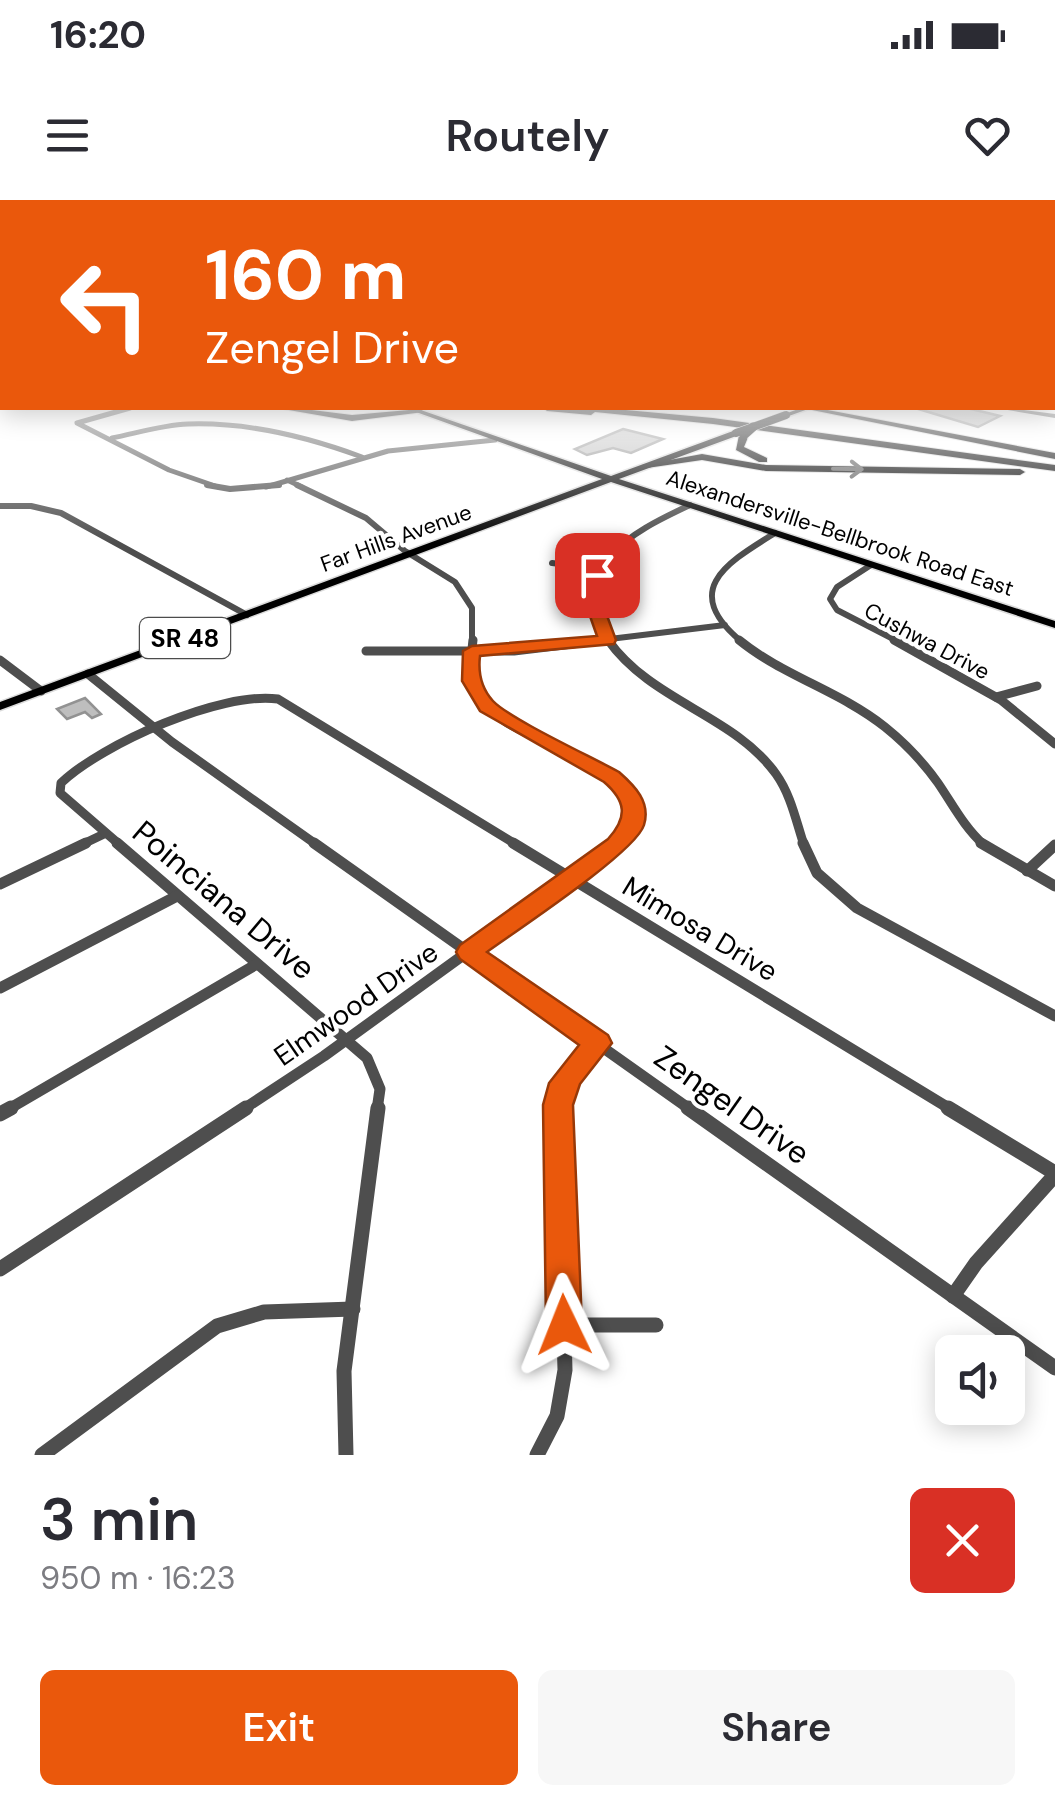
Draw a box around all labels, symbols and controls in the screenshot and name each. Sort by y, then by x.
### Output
text: 16:20 [50,10,146,60]
text: Routely [446,106,609,165]
icon: menu [40,108,95,163]
icon: heart [960,108,1015,163]
text: 160 m [205,230,406,321]
icon: left [40,240,170,370]
text: Zengel Drive [205,318,459,377]
one-way arrow [832,460,864,478]
street label: Alexandersville-Bellbrook Road East [663,463,1017,603]
street label: Far Hills Avenue [316,497,476,579]
pin [555,533,640,618]
icon: arrive [570,548,625,603]
street label: Cushwa Drive [859,596,995,686]
road number: SR 48 [140,618,230,658]
street label: Poinciana Drive [124,811,324,989]
street label: Mimosa Drive [616,868,784,990]
street label: Elmwood Drive [267,934,445,1074]
street label: Zengel Drive [646,1036,818,1174]
position arrow [512,1273,616,1377]
map controls [935,1335,1025,1425]
button: sound [935,1335,1025,1425]
text: 3 min [40,1480,198,1559]
button: close [910,1488,1015,1593]
text: 950 m · 16:23 [40,1557,236,1599]
button: Exit [40,1670,518,1785]
button: Share [538,1670,1015,1785]

